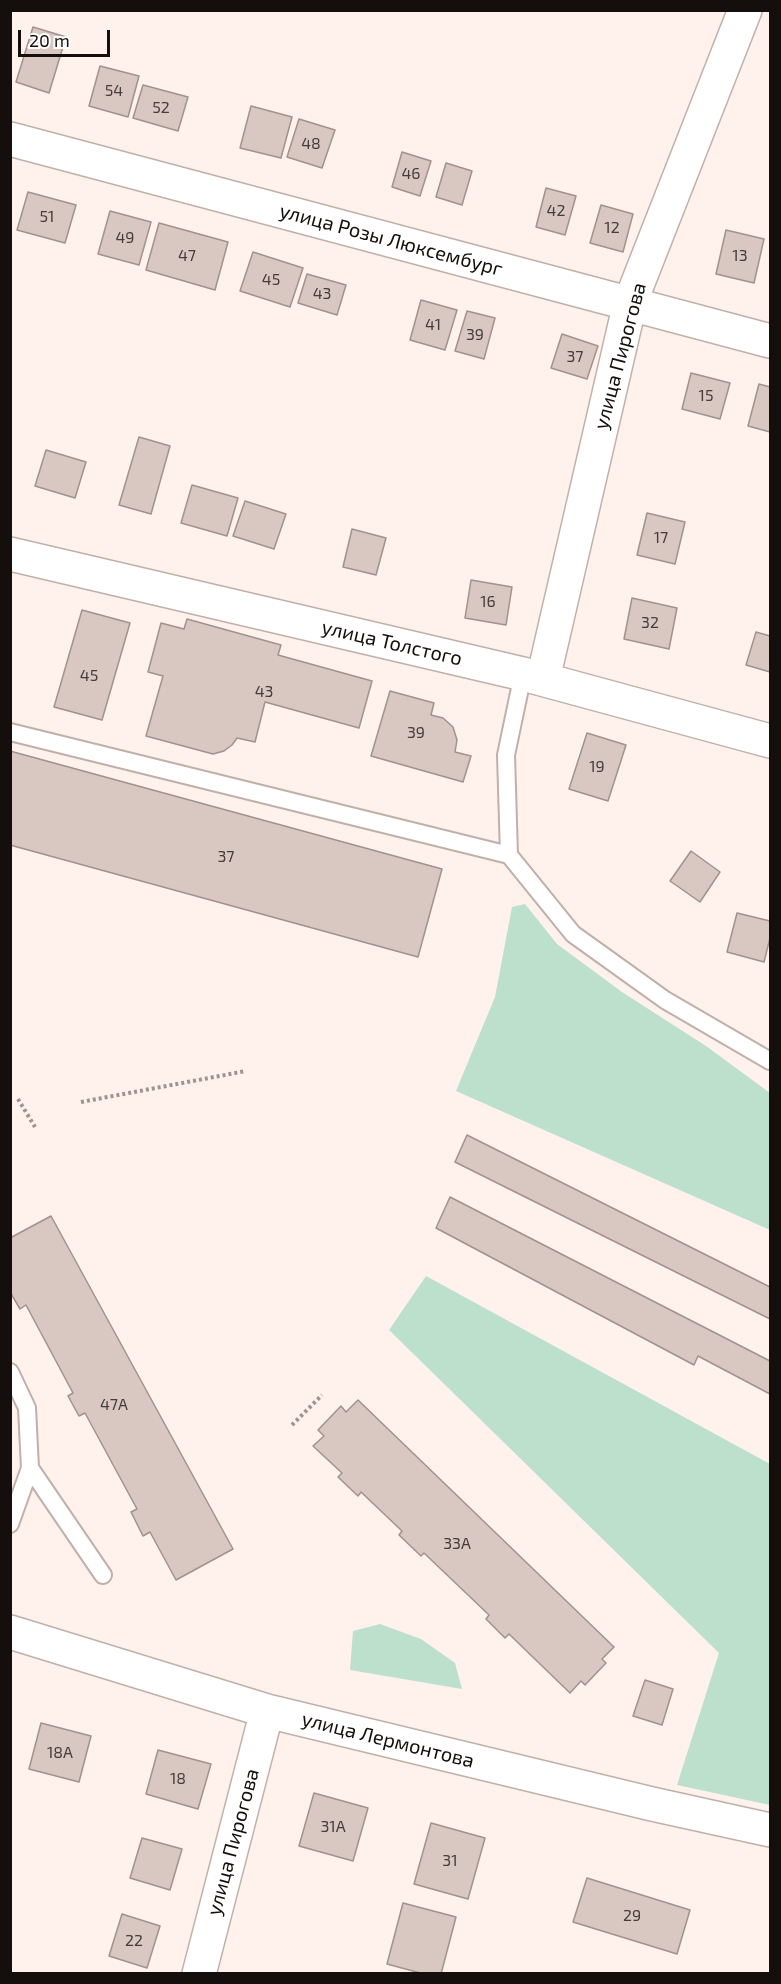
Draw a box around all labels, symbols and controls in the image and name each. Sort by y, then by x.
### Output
scale bar [21,18,112,56]
text: 20 m [29,29,70,51]
house number: 54 [105,81,123,101]
house number: 52 [152,98,170,118]
house number: 48 [301,134,321,154]
house number: 46 [402,164,420,184]
street label: улица Розы Люксембург [277,199,505,281]
house number: 42 [547,201,565,221]
house number: 51 [40,207,54,227]
house number: 12 [604,218,620,238]
house number: 49 [116,228,134,248]
house number: 47 [178,246,196,266]
house number: 13 [732,246,748,266]
house number: 45 [262,270,280,290]
street label: улица Пирогова [589,280,651,432]
house number: 43 [313,284,331,304]
house number: 41 [425,315,441,335]
house number: 39 [466,325,484,345]
house number: 37 [566,347,584,367]
house number: 15 [699,386,713,406]
house number: 17 [654,528,668,548]
house number: 16 [480,592,496,612]
house number: 32 [641,613,659,633]
street label: улица Толстого [319,615,465,671]
house number: 45 [80,666,98,686]
house number: 43 [255,682,273,702]
house number: 39 [407,723,425,743]
house number: 19 [589,757,605,777]
house number: 37 [217,847,235,867]
house number: 47А [100,1395,128,1415]
house number: 33А [443,1534,471,1554]
street label: улица Лермонтова [299,1707,477,1773]
house number: 18А [47,1743,73,1763]
street label: улица Пирогова [202,1766,264,1918]
house number: 18 [170,1769,186,1789]
house number: 31А [320,1817,346,1837]
house number: 31 [442,1851,458,1871]
house number: 29 [623,1906,641,1926]
house number: 22 [125,1931,143,1951]

